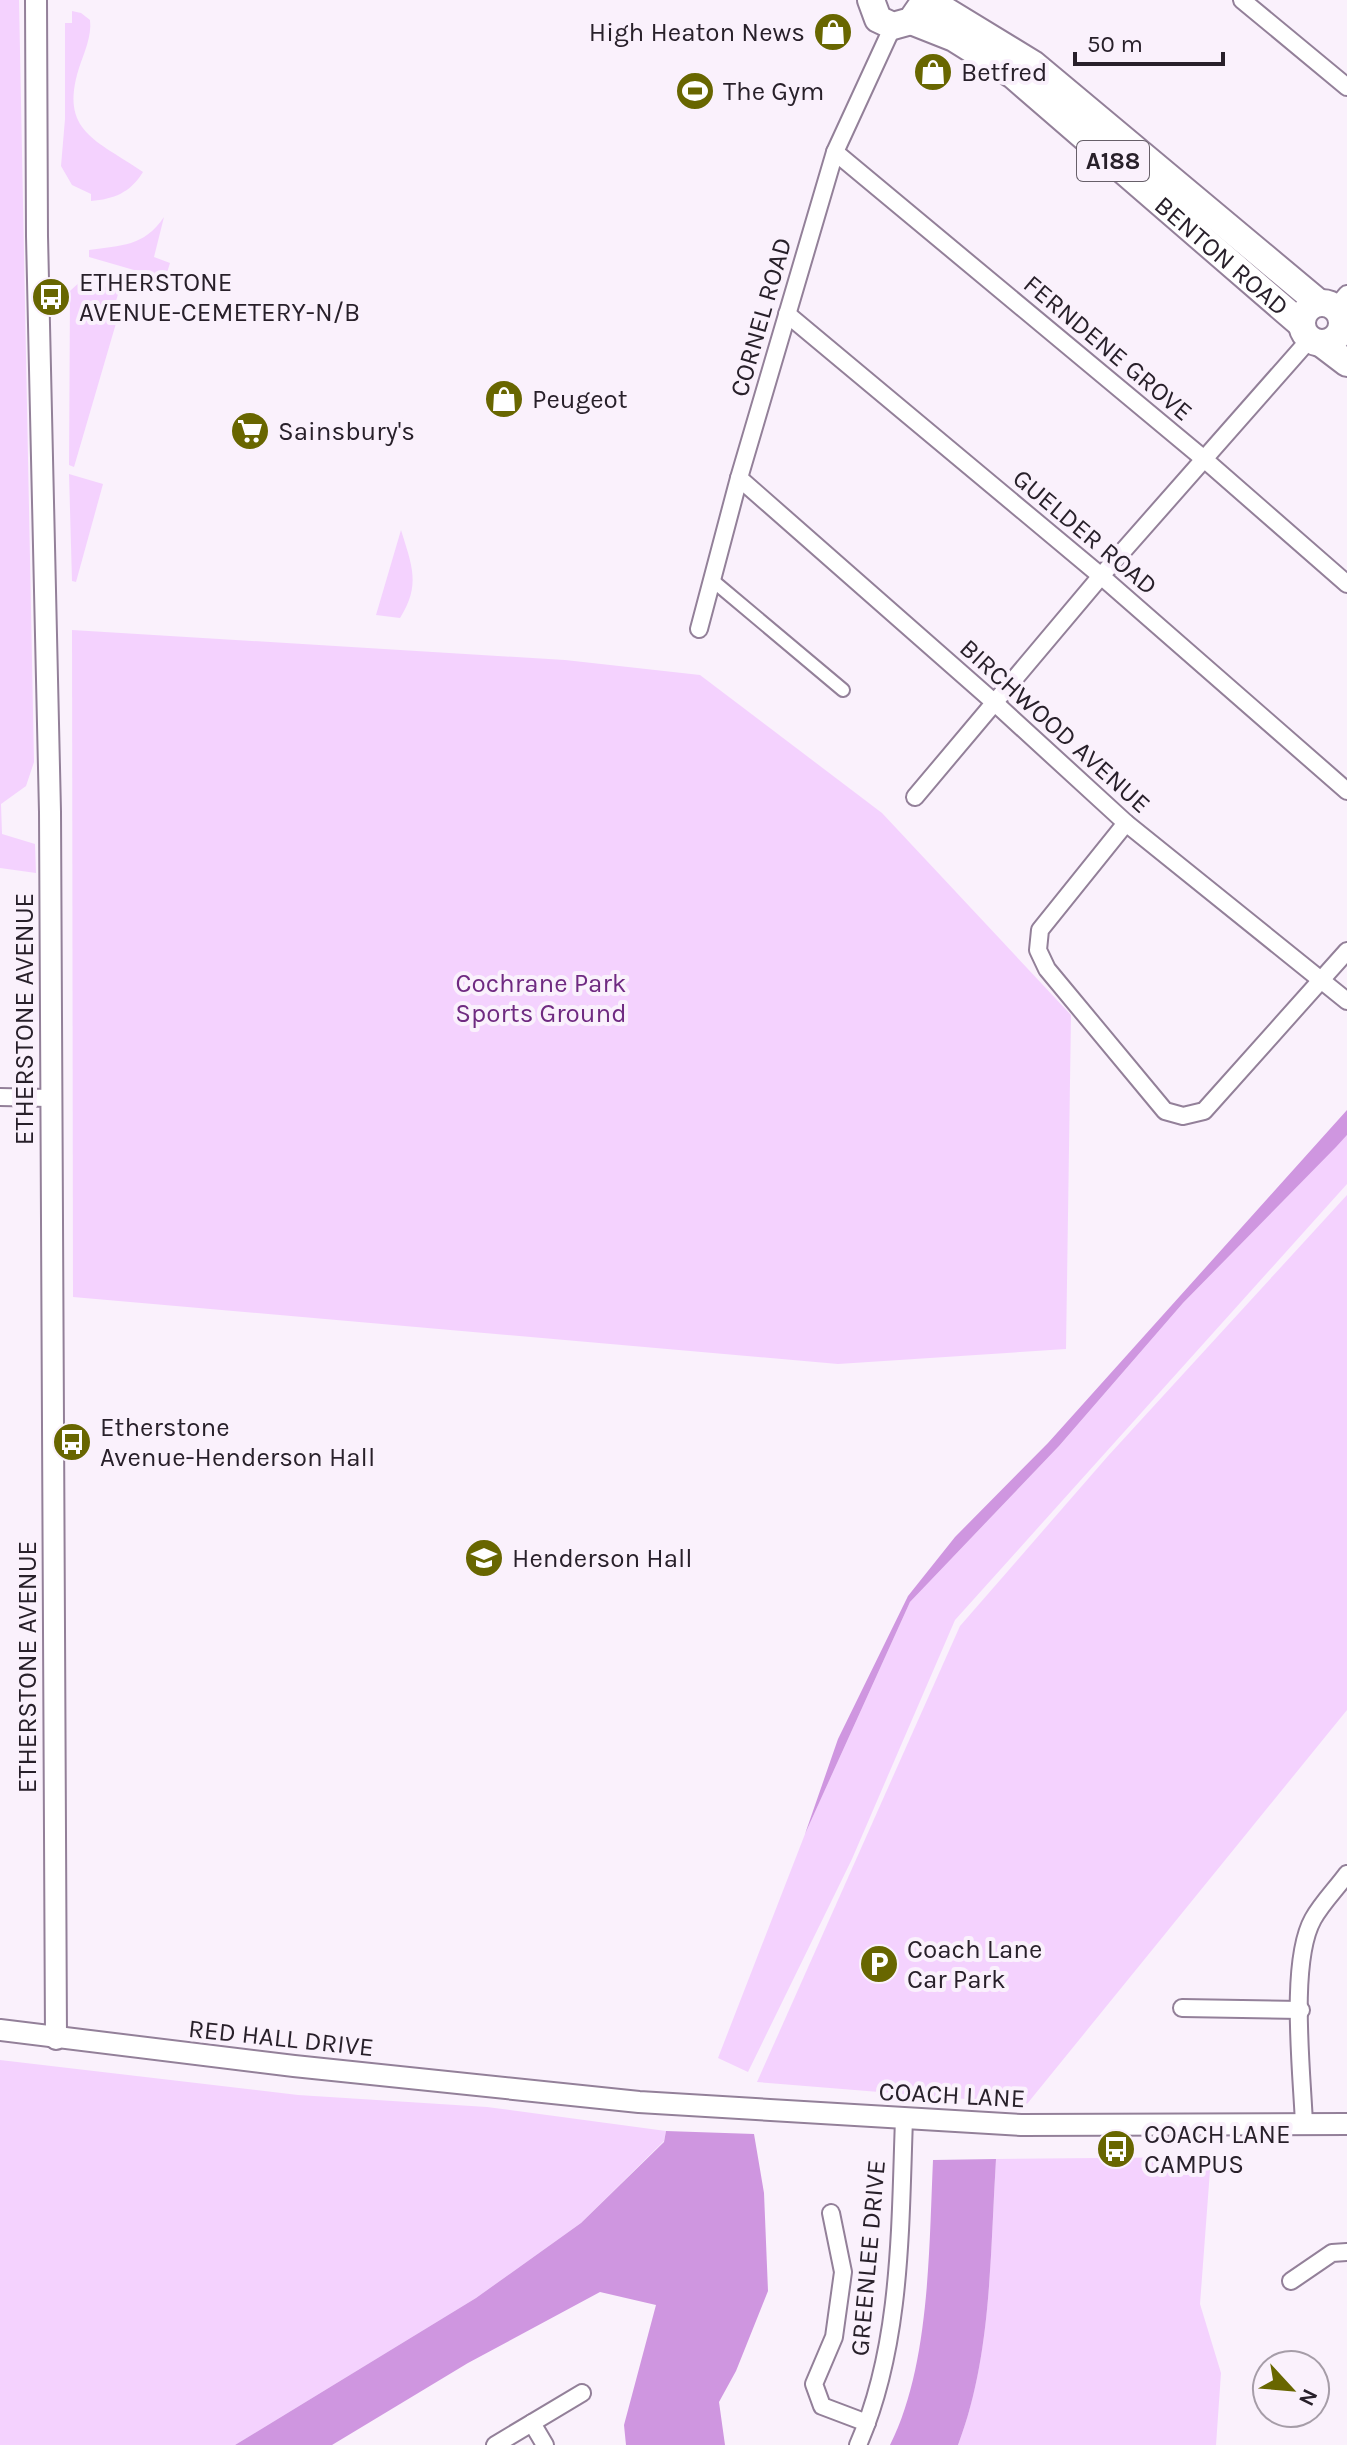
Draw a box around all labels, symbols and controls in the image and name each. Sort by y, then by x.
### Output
shop icon: High Heaton News [812,11,854,53]
scale bar [1075,16,1223,66]
place label: High Heaton News [589,17,805,48]
text: 50 m [1087,30,1143,58]
shop icon: Betfred [912,51,954,93]
place label: Betfred [961,57,1047,88]
sports icon: The Gym [674,70,716,112]
place label: The Gym [723,76,824,107]
road number: A188 [1077,141,1149,181]
street label: BENTON ROAD [1148,189,1295,322]
street label: CORNEL ROAD [723,234,799,400]
place label: ETHERSTONE AVENUE-CEMETERY-N/B [79,267,360,328]
street label: FERNDENE GROVE [1017,268,1199,428]
bus stop icon: ETHERSTONE AVENUE-CEMETERY-N/B [30,276,72,318]
shop icon: Peugeot [483,378,525,420]
place label: Peugeot [532,384,628,415]
supermarket icon: Sainsbury's [229,410,271,452]
place label: Sainsbury's [278,416,415,447]
street label: GUELDER ROAD [1006,463,1164,601]
street label: BIRCHWOOD AVENUE [953,632,1157,820]
street label: ETHERSTONE AVENUE [9,893,40,1145]
park label: Cochrane Park Sports Ground [455,968,627,1029]
place label: Etherstone Avenue-Henderson Hall [100,1412,375,1473]
bus stop icon: Etherstone Avenue-Henderson Hall [51,1421,93,1463]
school or university icon: Henderson Hall [463,1537,505,1579]
street label: ETHERSTONE AVENUE [12,1541,43,1793]
place label: Henderson Hall [512,1543,693,1574]
place label: Coach Lane Car Park [907,1934,1042,1995]
parking icon: Coach Lane Car Park [858,1943,900,1985]
street label: RED HALL DRIVE [187,2013,375,2063]
street label: COACH LANE [878,2076,1026,2114]
place label: COACH LANE CAMPUS [1144,2119,1291,2180]
bus stop icon: COACH LANE CAMPUS [1095,2128,1137,2170]
street label: GREENLEE DRIVE [844,2159,892,2357]
north arrow [1251,2349,1331,2429]
text: N [1293,2385,1323,2410]

